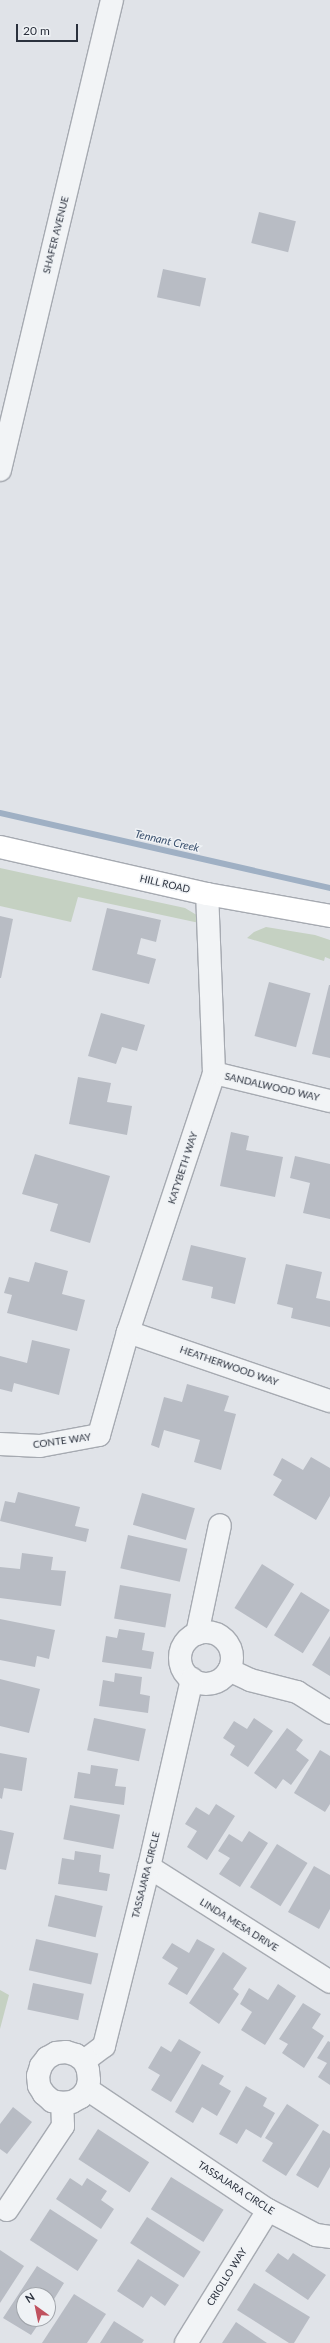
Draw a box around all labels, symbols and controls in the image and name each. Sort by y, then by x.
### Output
scale bar [18,16,80,42]
text: 20 m [23,23,50,38]
street label: SHAFER AVENUE [41,195,71,275]
water label: Tennant Creek [134,827,200,855]
street label: HILL ROAD [138,872,192,896]
street label: SANDALWOOD WAY [223,1070,321,1104]
street label: KATYBETH WAY [166,1130,200,1206]
street label: HEATHERWOOD WAY [178,1343,280,1389]
street label: CONTE WAY [32,1431,92,1451]
street label: TASSAJARA CIRCLE [129,1830,163,1920]
street label: LINDA MESA DRIVE [197,1896,281,1954]
street label: TASSAJARA CIRCLE [195,2159,277,2217]
street label: CRIOLLO WAY [204,2246,250,2308]
north arrow [16,2287,56,2327]
text: N [23,2290,37,2305]

